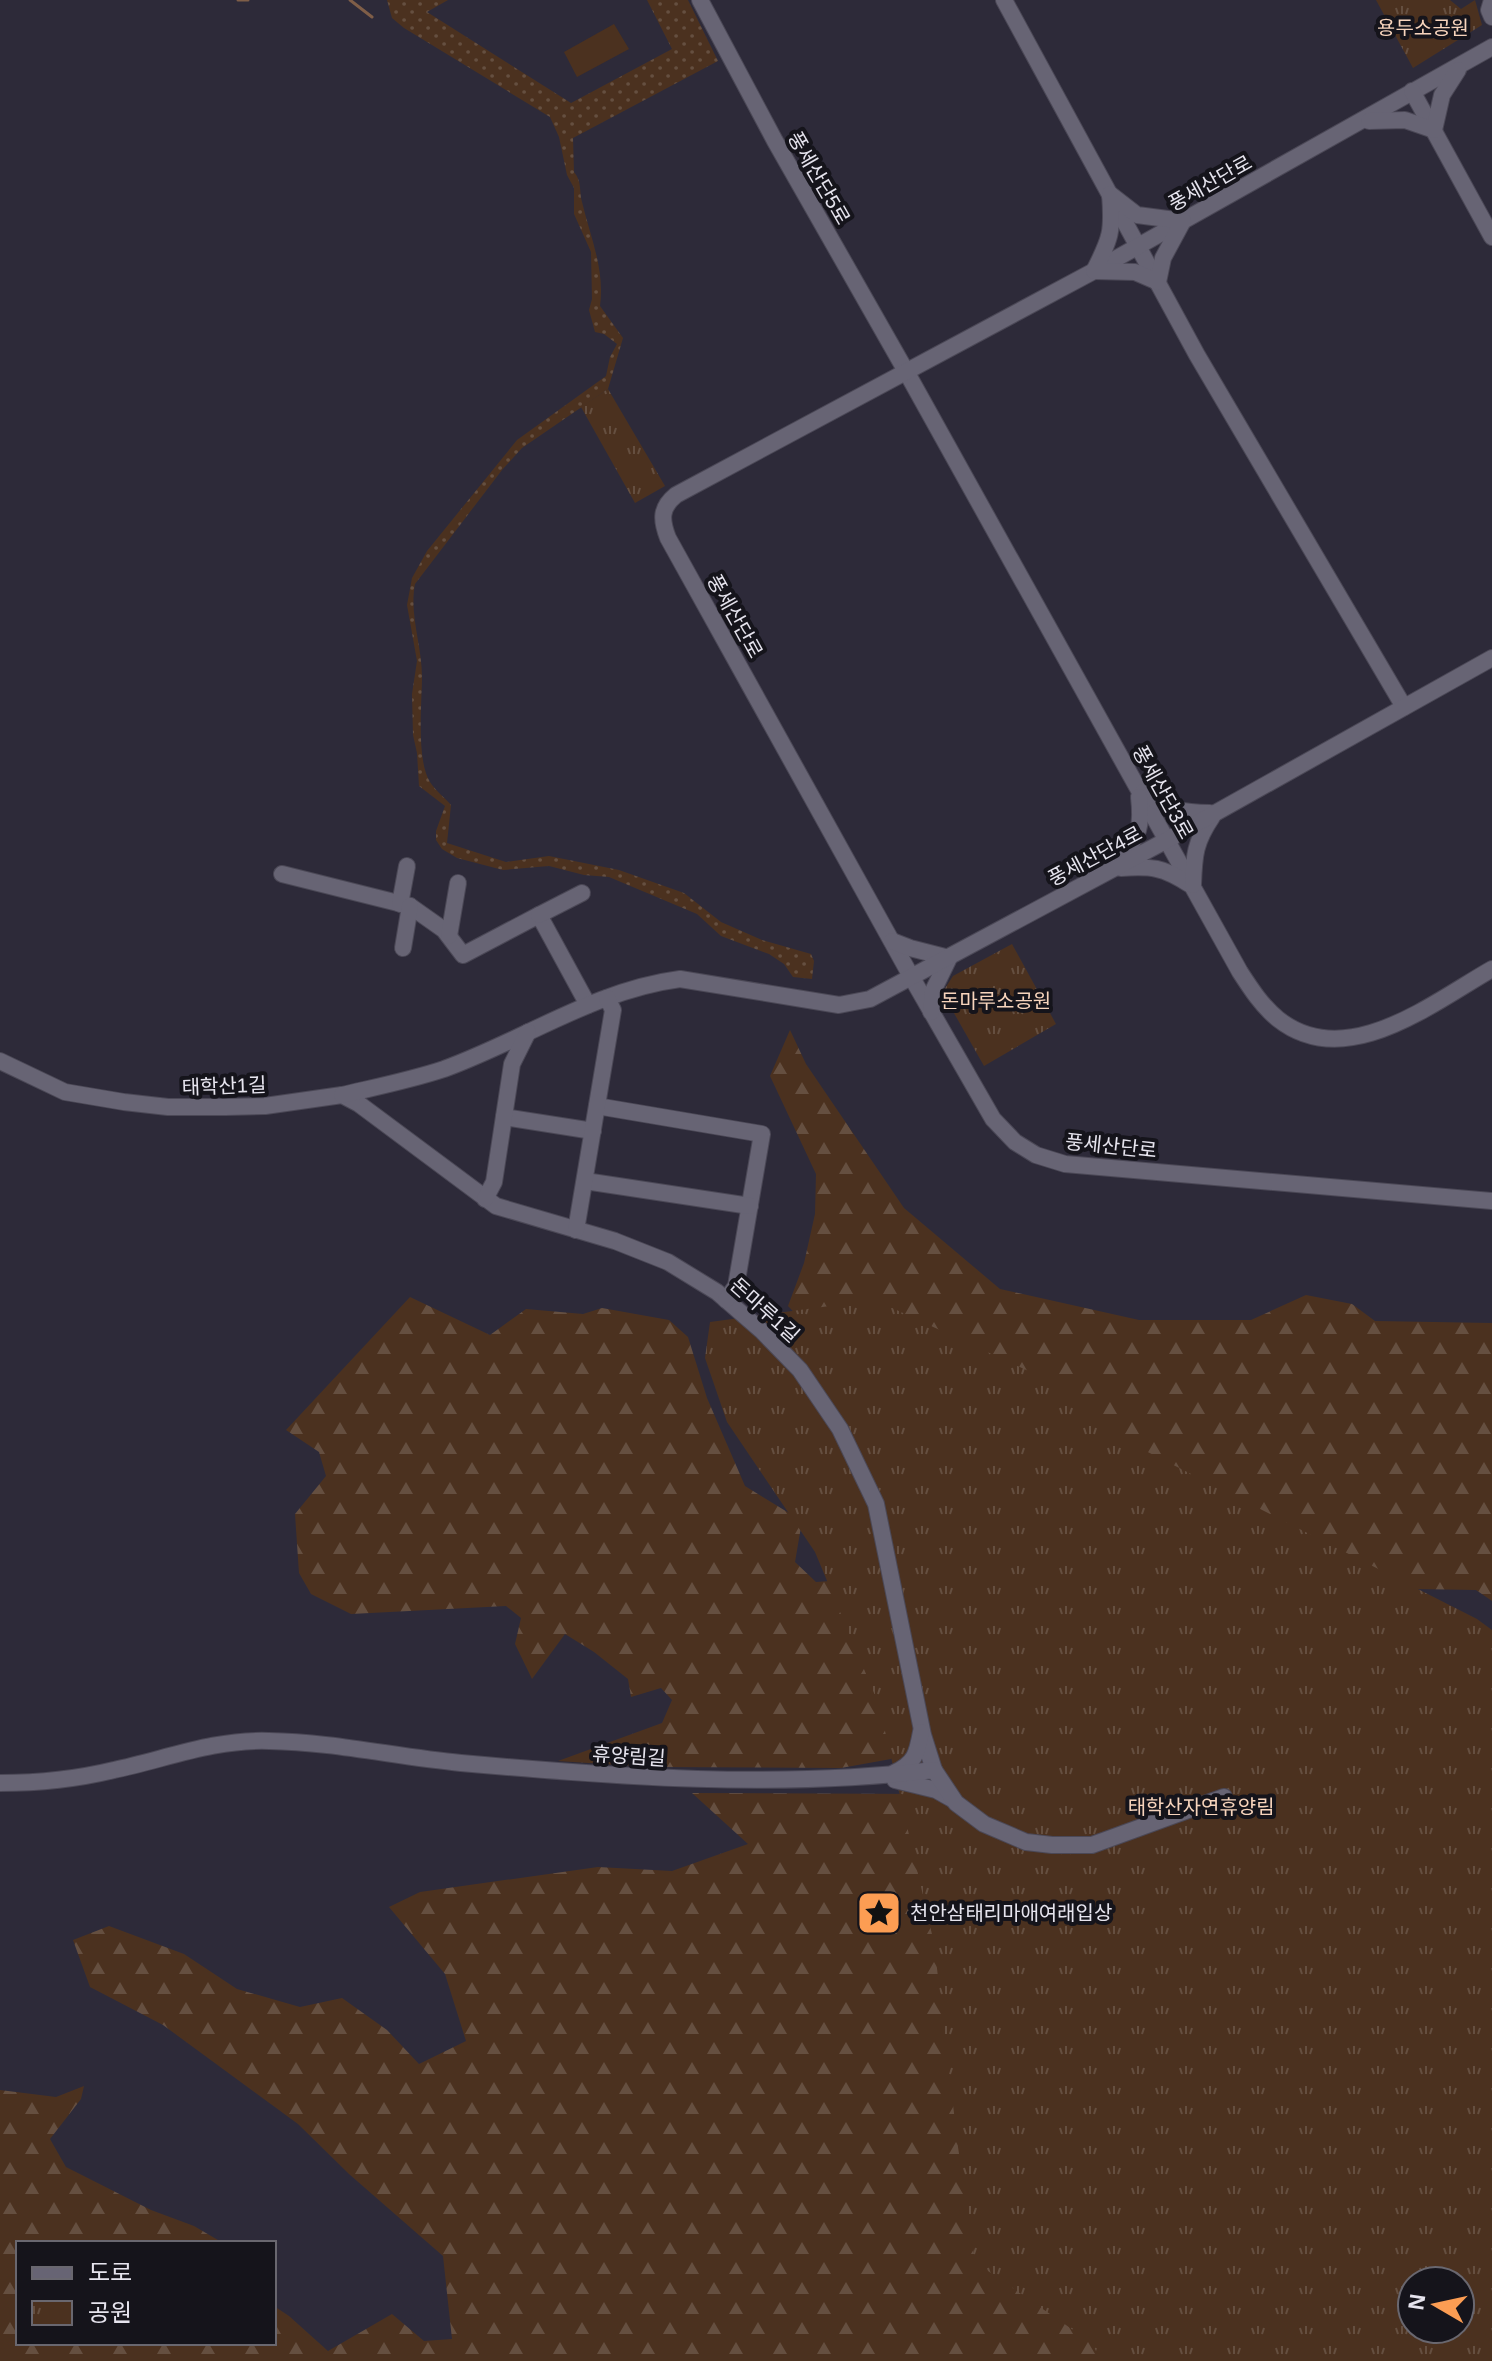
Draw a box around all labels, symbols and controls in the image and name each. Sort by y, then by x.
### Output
park label: 용두소공원 [1377,17,1469,39]
street label: 풍세산단5로 [784,128,854,228]
street label: 풍세산단로 [1164,151,1256,215]
street label: 풍세산단로 [703,570,767,662]
street label: 풍세산단3로 [1128,742,1198,842]
street label: 풍세산단4로 [1044,822,1146,890]
park label: 돈마루소공원 [941,990,1051,1012]
street label: 태학산1길 [181,1074,267,1098]
street label: 풍세산단로 [1064,1130,1158,1162]
street label: 돈마루1길 [726,1273,804,1347]
street label: 휴양림길 [592,1742,666,1770]
park label: 태학산자연휴양림 [1127,1796,1275,1818]
place icon: 천안삼태리마애여래입상 [855,1889,903,1937]
place label: 천안삼태리마애여래입상 [910,1902,1112,1924]
legend [16,2241,276,2345]
text: 도로 [88,2259,132,2286]
north arrow [1396,2265,1476,2345]
text: N [1403,2292,1430,2312]
text: 공원 [88,2299,132,2326]

